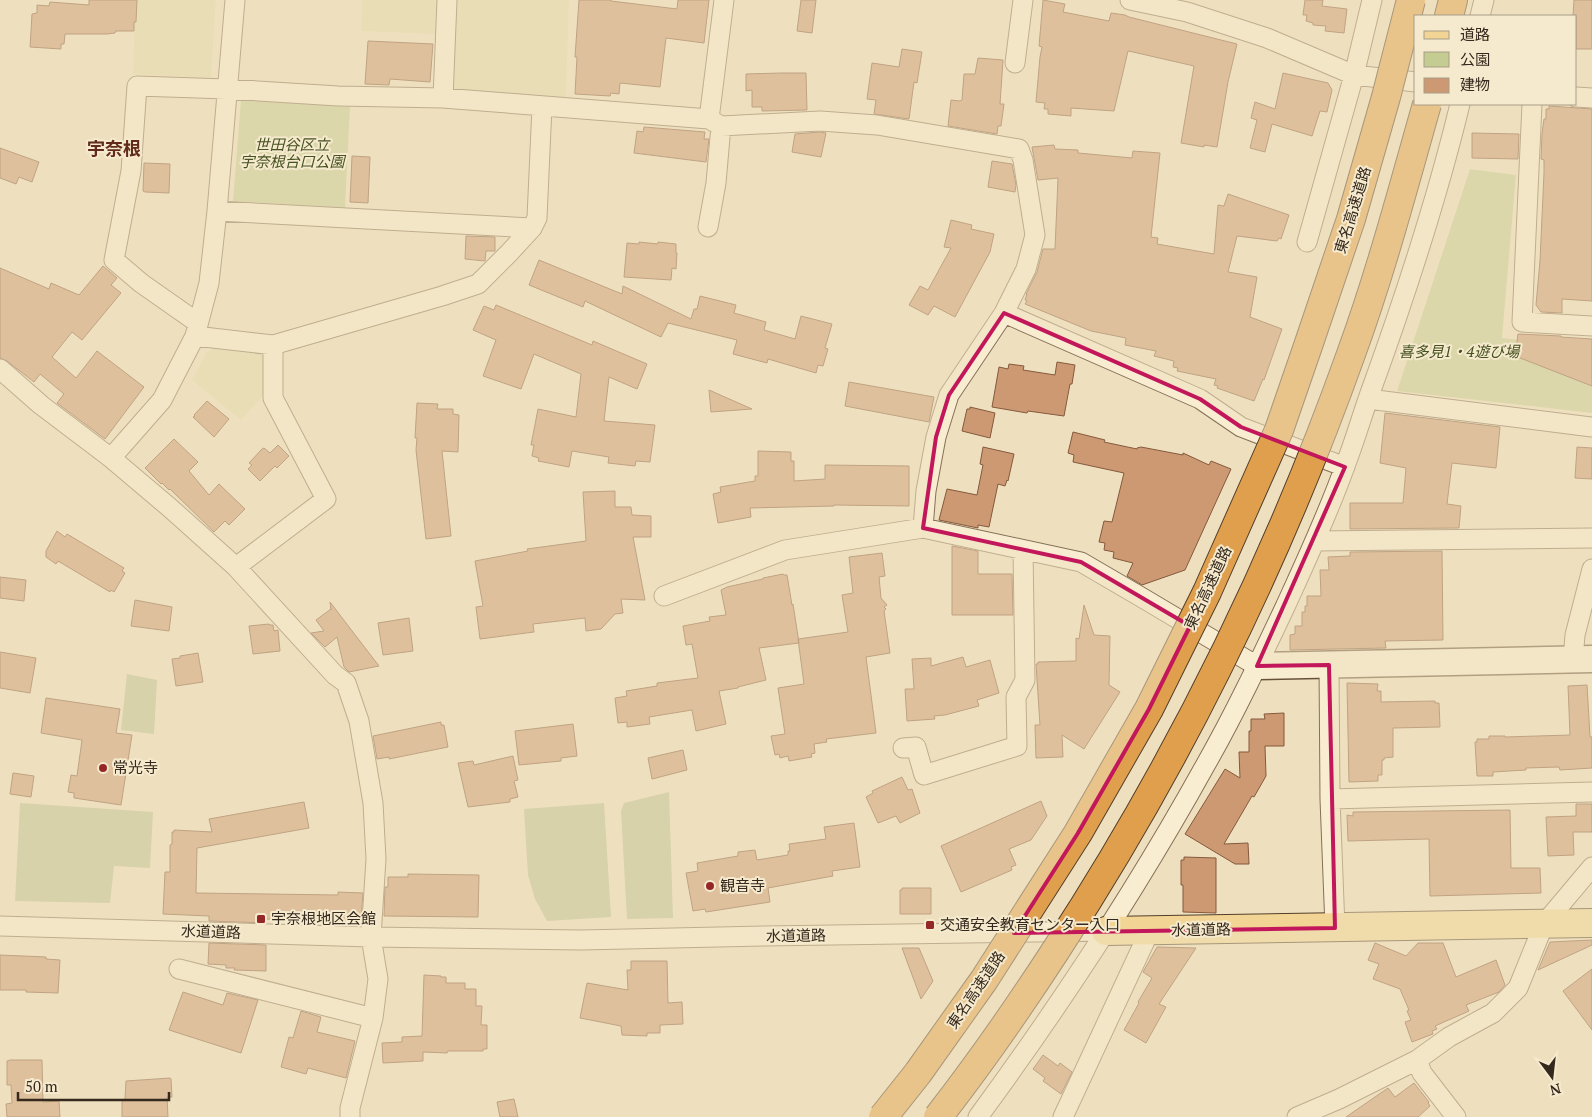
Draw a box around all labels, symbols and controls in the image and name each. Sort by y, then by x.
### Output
legend [1414,15,1577,105]
text: 道路 [1460,24,1490,44]
text: 公園 [1460,49,1490,69]
text: 建物 [1460,74,1490,94]
park label: 世田谷区立 宇奈根台口公園 [239,134,346,171]
district label: 宇奈根 [87,136,141,160]
street label: 東名高速道路 [1329,164,1375,256]
park label: 喜多見1・4遊び場 [1399,341,1521,361]
street label: 東名高速道路 [1179,543,1235,633]
place label: 常光寺 [113,757,158,777]
marker: 常光寺 [97,762,109,774]
place label: 観音寺 [720,875,765,895]
marker: 観音寺 [704,880,716,892]
place label: 宇奈根地区会館 [271,908,376,928]
marker: 宇奈根地区会館 [255,913,267,925]
place label: 交通安全教育センター入口 [940,914,1120,934]
street label: 水道道路 [1171,918,1231,940]
marker: 交通安全教育センター入口 [924,919,936,931]
street label: 水道道路 [181,920,241,942]
street label: 水道道路 [766,924,826,946]
street label: 東名高速道路 [942,947,1009,1032]
north arrow [1527,1052,1577,1102]
scale bar [18,1070,169,1102]
text: 50 m [25,1076,58,1096]
text: N [1548,1079,1563,1101]

